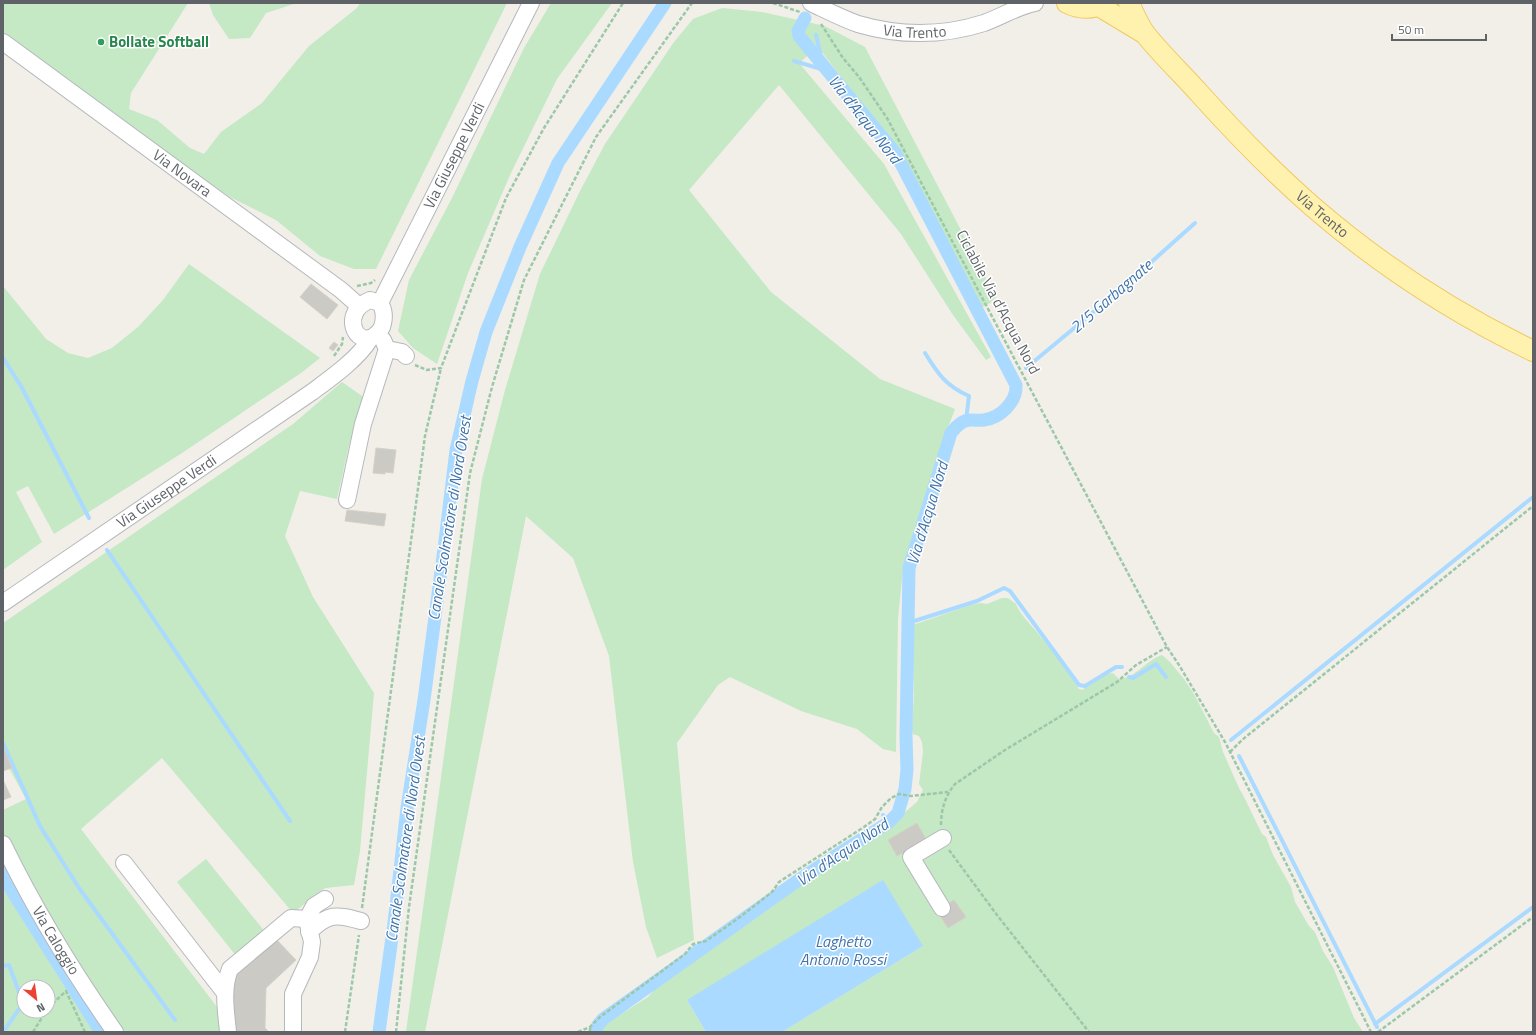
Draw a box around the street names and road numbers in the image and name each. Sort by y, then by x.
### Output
street label: Via Trento [882,18,947,44]
street label: Via Giuseppe Verdi [417,98,490,213]
street label: Via Novara [148,144,217,203]
street label: Via Trento [1291,185,1354,243]
street label: Ciclabile Via d’Acqua Nord [951,225,1046,378]
street label: Via Giuseppe Verdi [112,449,221,533]
street label: Via Caloggio [27,902,86,979]

